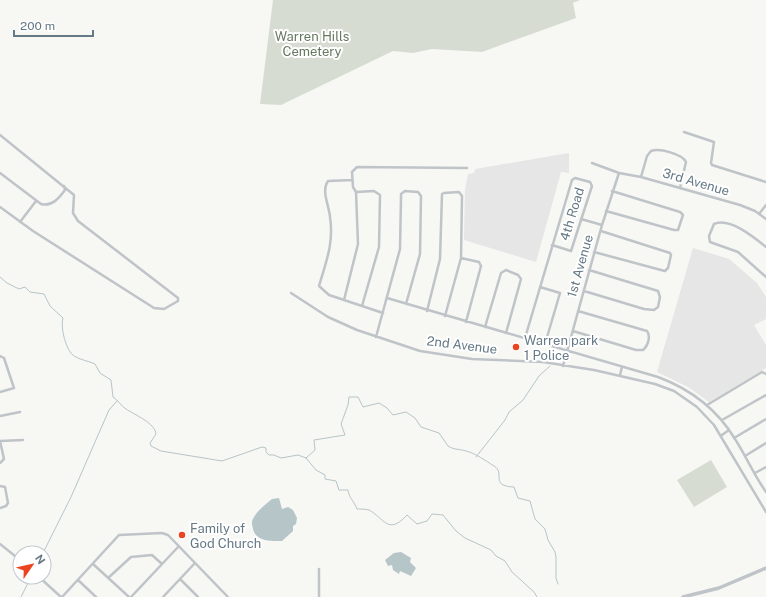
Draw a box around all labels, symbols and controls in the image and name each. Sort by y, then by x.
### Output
scale bar [14,12,93,38]
text: 200 m [20,19,55,33]
park label: Warren Hills Cemetery [275,29,349,59]
street label: 3rd Avenue [661,165,731,199]
street label: 4th Road [557,186,587,242]
street label: 1st Avenue [564,233,596,299]
street label: 2nd Avenue [426,333,498,357]
place label: Warren park 1 Police [524,333,598,363]
marker: Warren park 1 Police [511,342,521,352]
place label: Family of God Church [190,521,261,551]
marker: Family of God Church [177,530,187,540]
north arrow [12,545,52,585]
text: N [33,552,48,566]

